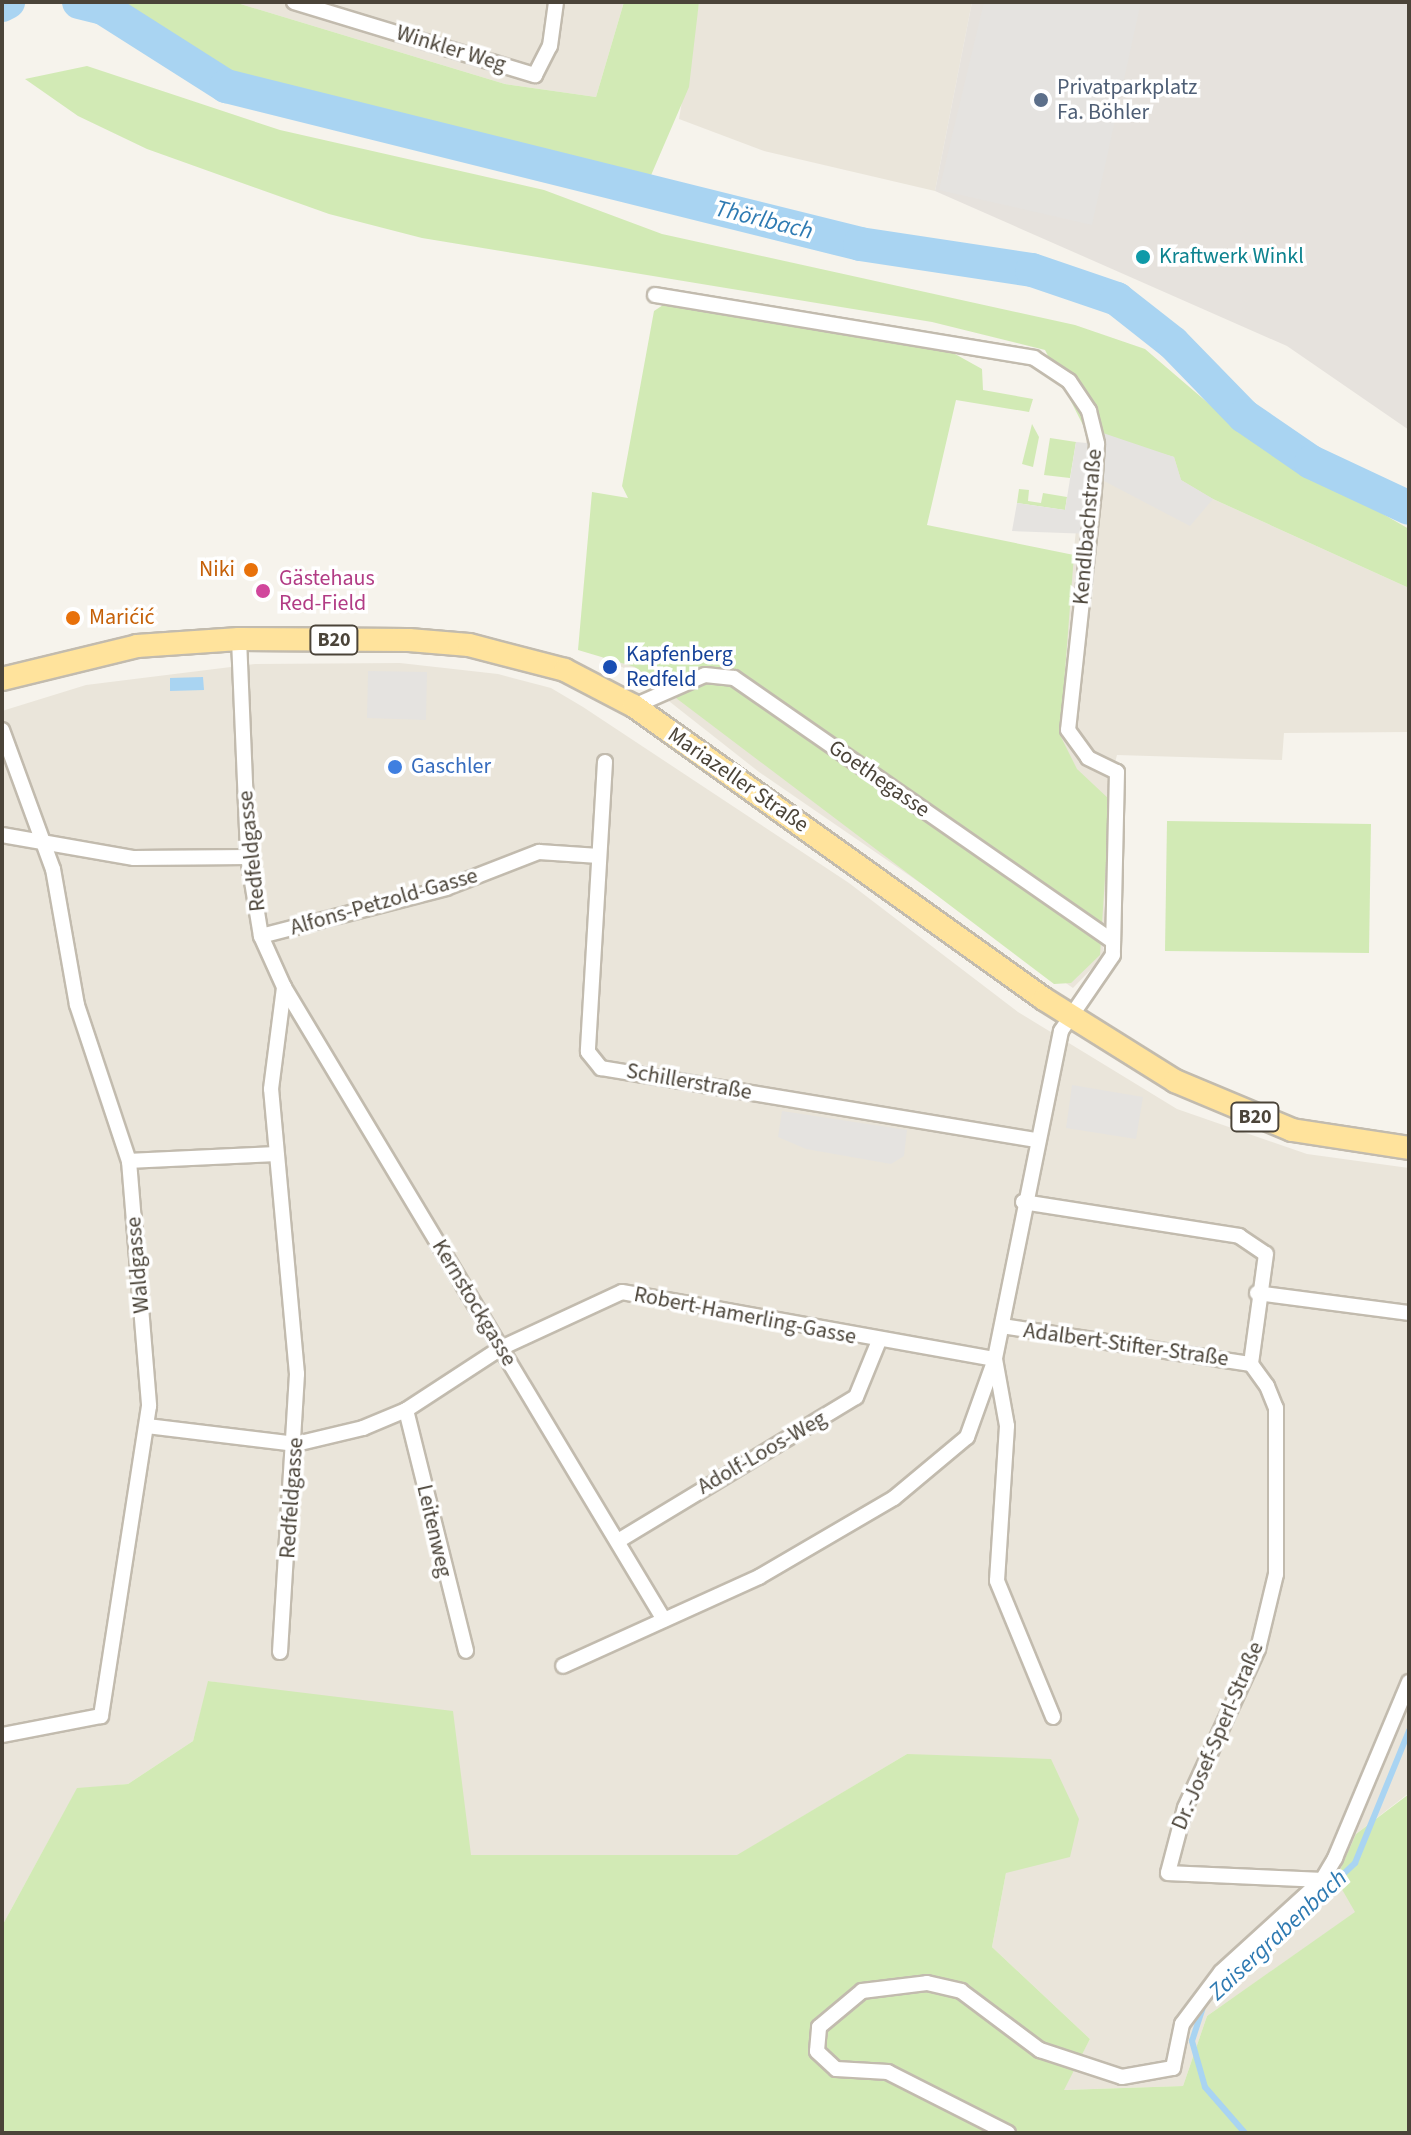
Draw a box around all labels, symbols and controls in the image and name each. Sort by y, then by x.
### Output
street label: Winkler Weg [393,20,509,78]
place label: Privatparkplatz Fa. Böhler [1057,74,1197,126]
marker: Privatparkplatz Fa. Böhler [1032,91,1050,109]
water label: Thörlbach [712,194,816,246]
place label: Kraftwerk Winkl [1159,244,1304,270]
marker: Kraftwerk Winkl [1134,248,1152,266]
street label: Kendlbachstraße [1068,448,1108,606]
place label: Niki [199,557,235,583]
marker: Niki [242,561,260,579]
place label: Gästehaus Red-Field [279,565,375,616]
marker: Gästehaus Red-Field [254,582,272,600]
place label: Marićić [89,605,155,631]
marker: Marićić [64,609,82,627]
road number: B20 [308,624,360,656]
place label: Kapfenberg Redfeld [626,641,733,692]
marker: Kapfenberg Redfeld [601,658,619,676]
street label: Mariazeller Straße [662,722,814,838]
street label: Goethegasse [823,735,935,823]
place label: Gaschler [411,754,491,780]
marker: Gaschler [386,758,404,776]
street label: Redfeldgasse [233,789,271,913]
street label: Alfons-Petzold-Gasse [287,863,481,941]
street label: Schillerstraße [624,1058,754,1106]
road number: B20 [1229,1101,1281,1133]
street label: Waldgasse [121,1216,155,1314]
street label: Kernstockgasse [426,1235,522,1371]
street label: Robert-Hamerling-Gasse [632,1281,858,1351]
street label: Adalbert-Stifter-Straße [1022,1318,1230,1372]
street label: Adolf-Loos-Weg [693,1406,831,1500]
street label: Redfeldgasse [275,1436,309,1560]
street label: Leitenweg [411,1482,457,1580]
street label: Dr.-Josef-Sperl-Straße [1166,1638,1270,1834]
water label: Zaisergrabenbach [1203,1864,1353,2006]

